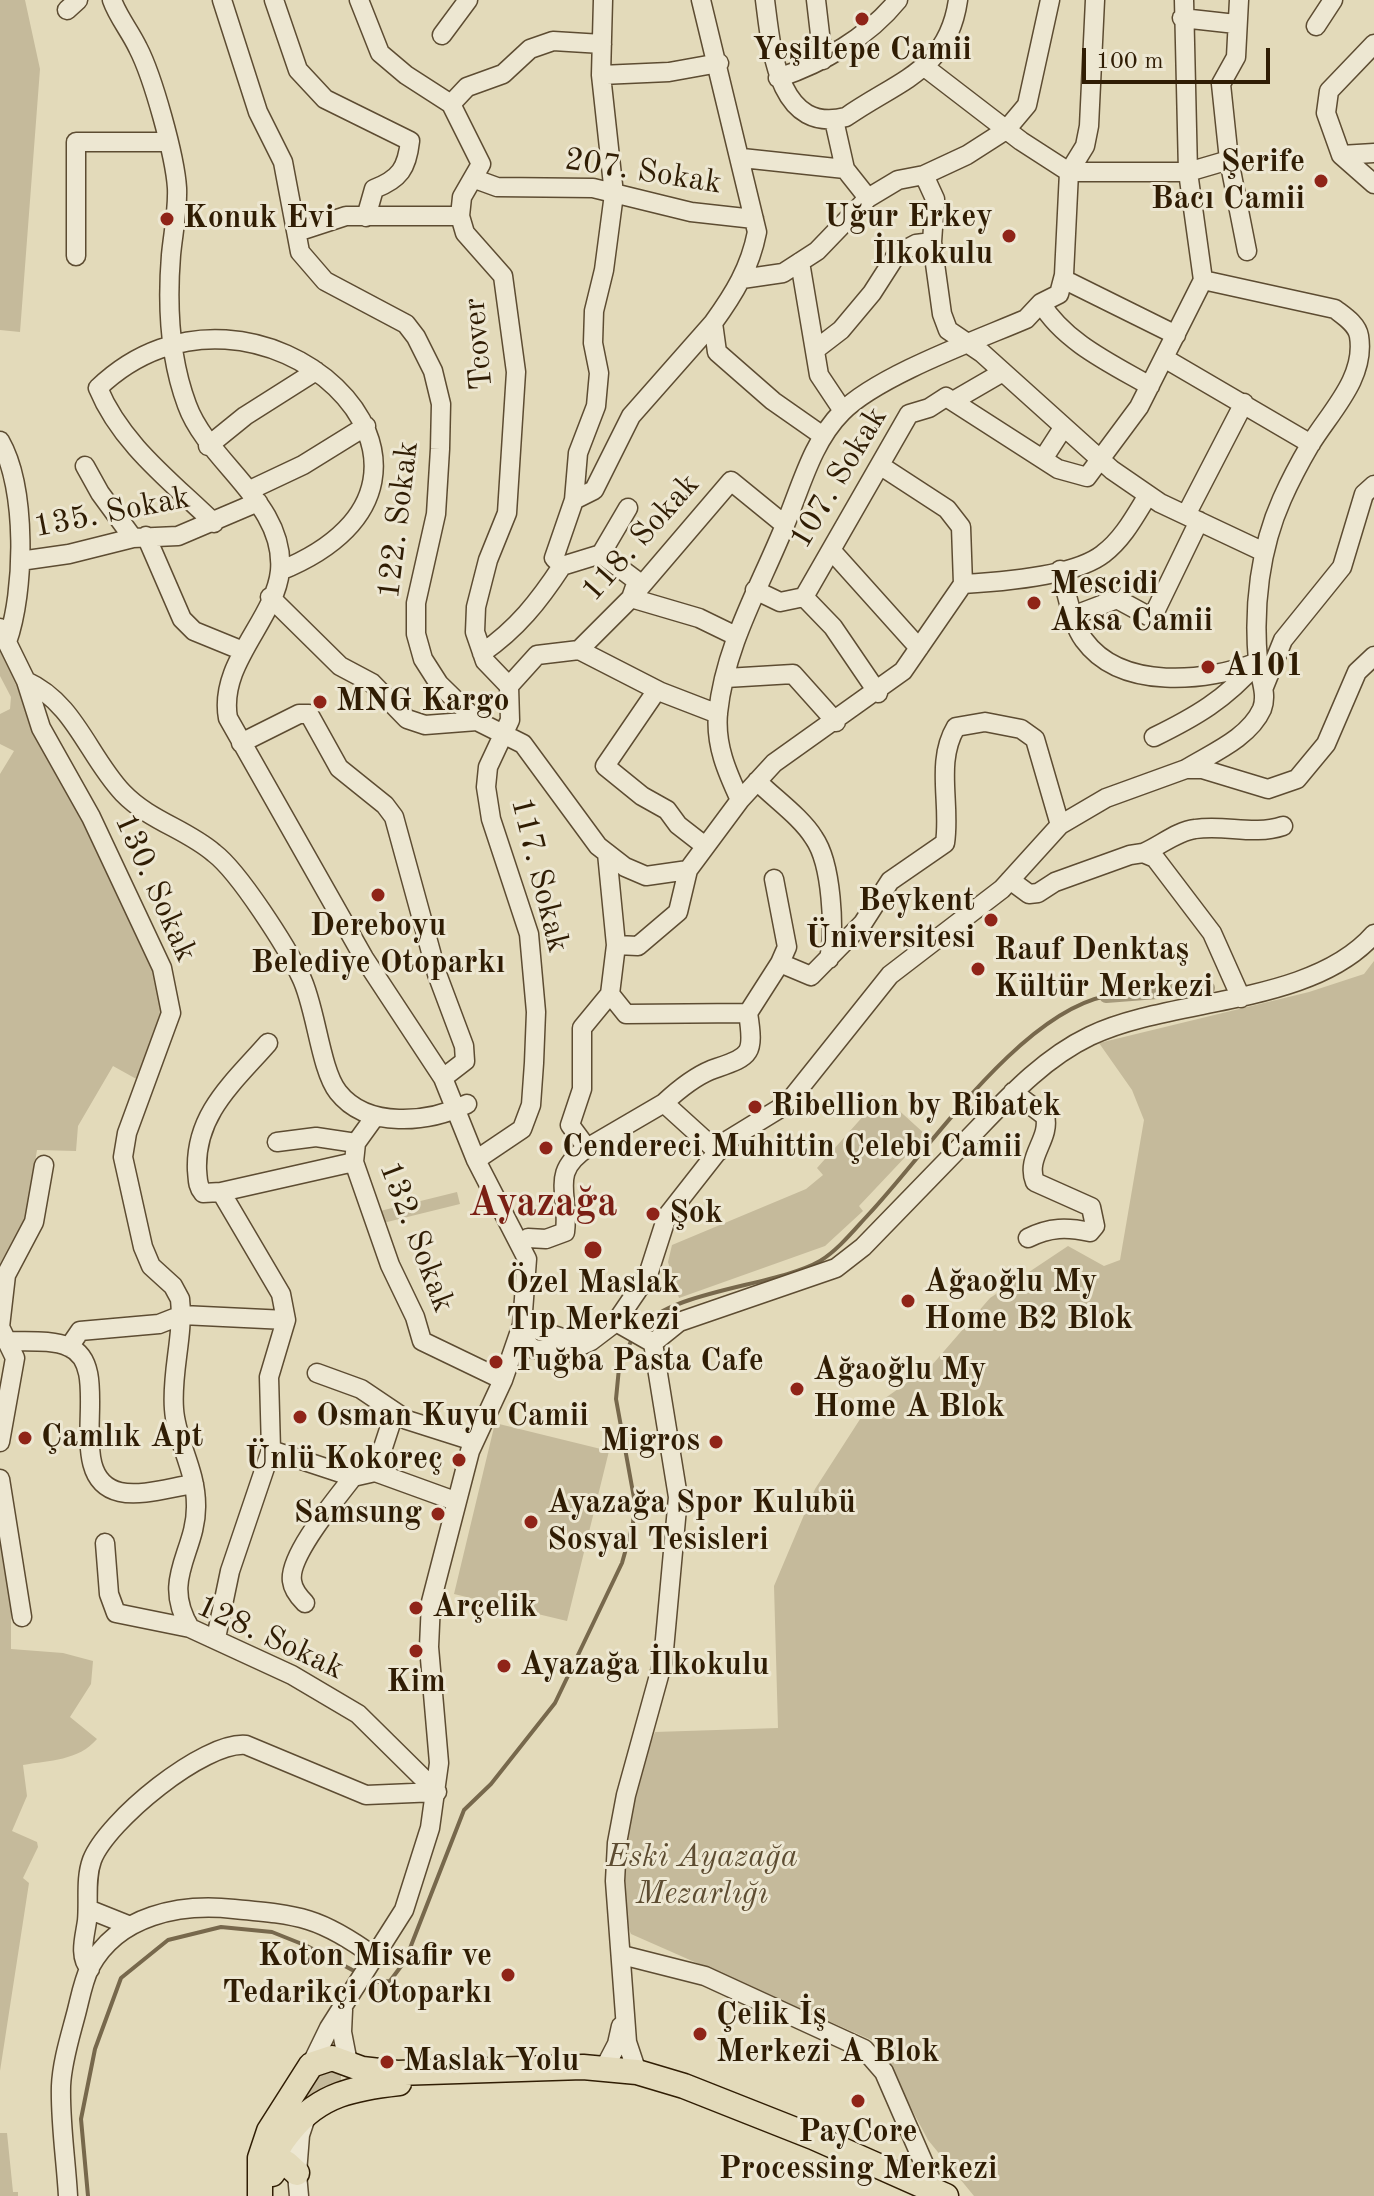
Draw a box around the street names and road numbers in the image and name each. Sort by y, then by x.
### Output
street label: 207. Sokak [562,141,724,203]
street label: Tcover [456,296,502,392]
street label: 107. Sokak [782,400,896,556]
street label: 122. Sokak [370,439,428,601]
street label: 118. Sokak [574,466,708,610]
street label: 135. Sokak [31,479,193,547]
street label: 117. Sokak [501,794,577,956]
street label: 130. Sokak [105,808,205,968]
street label: 132. Sokak [370,1156,462,1318]
street label: 128. Sokak [190,1587,350,1689]

